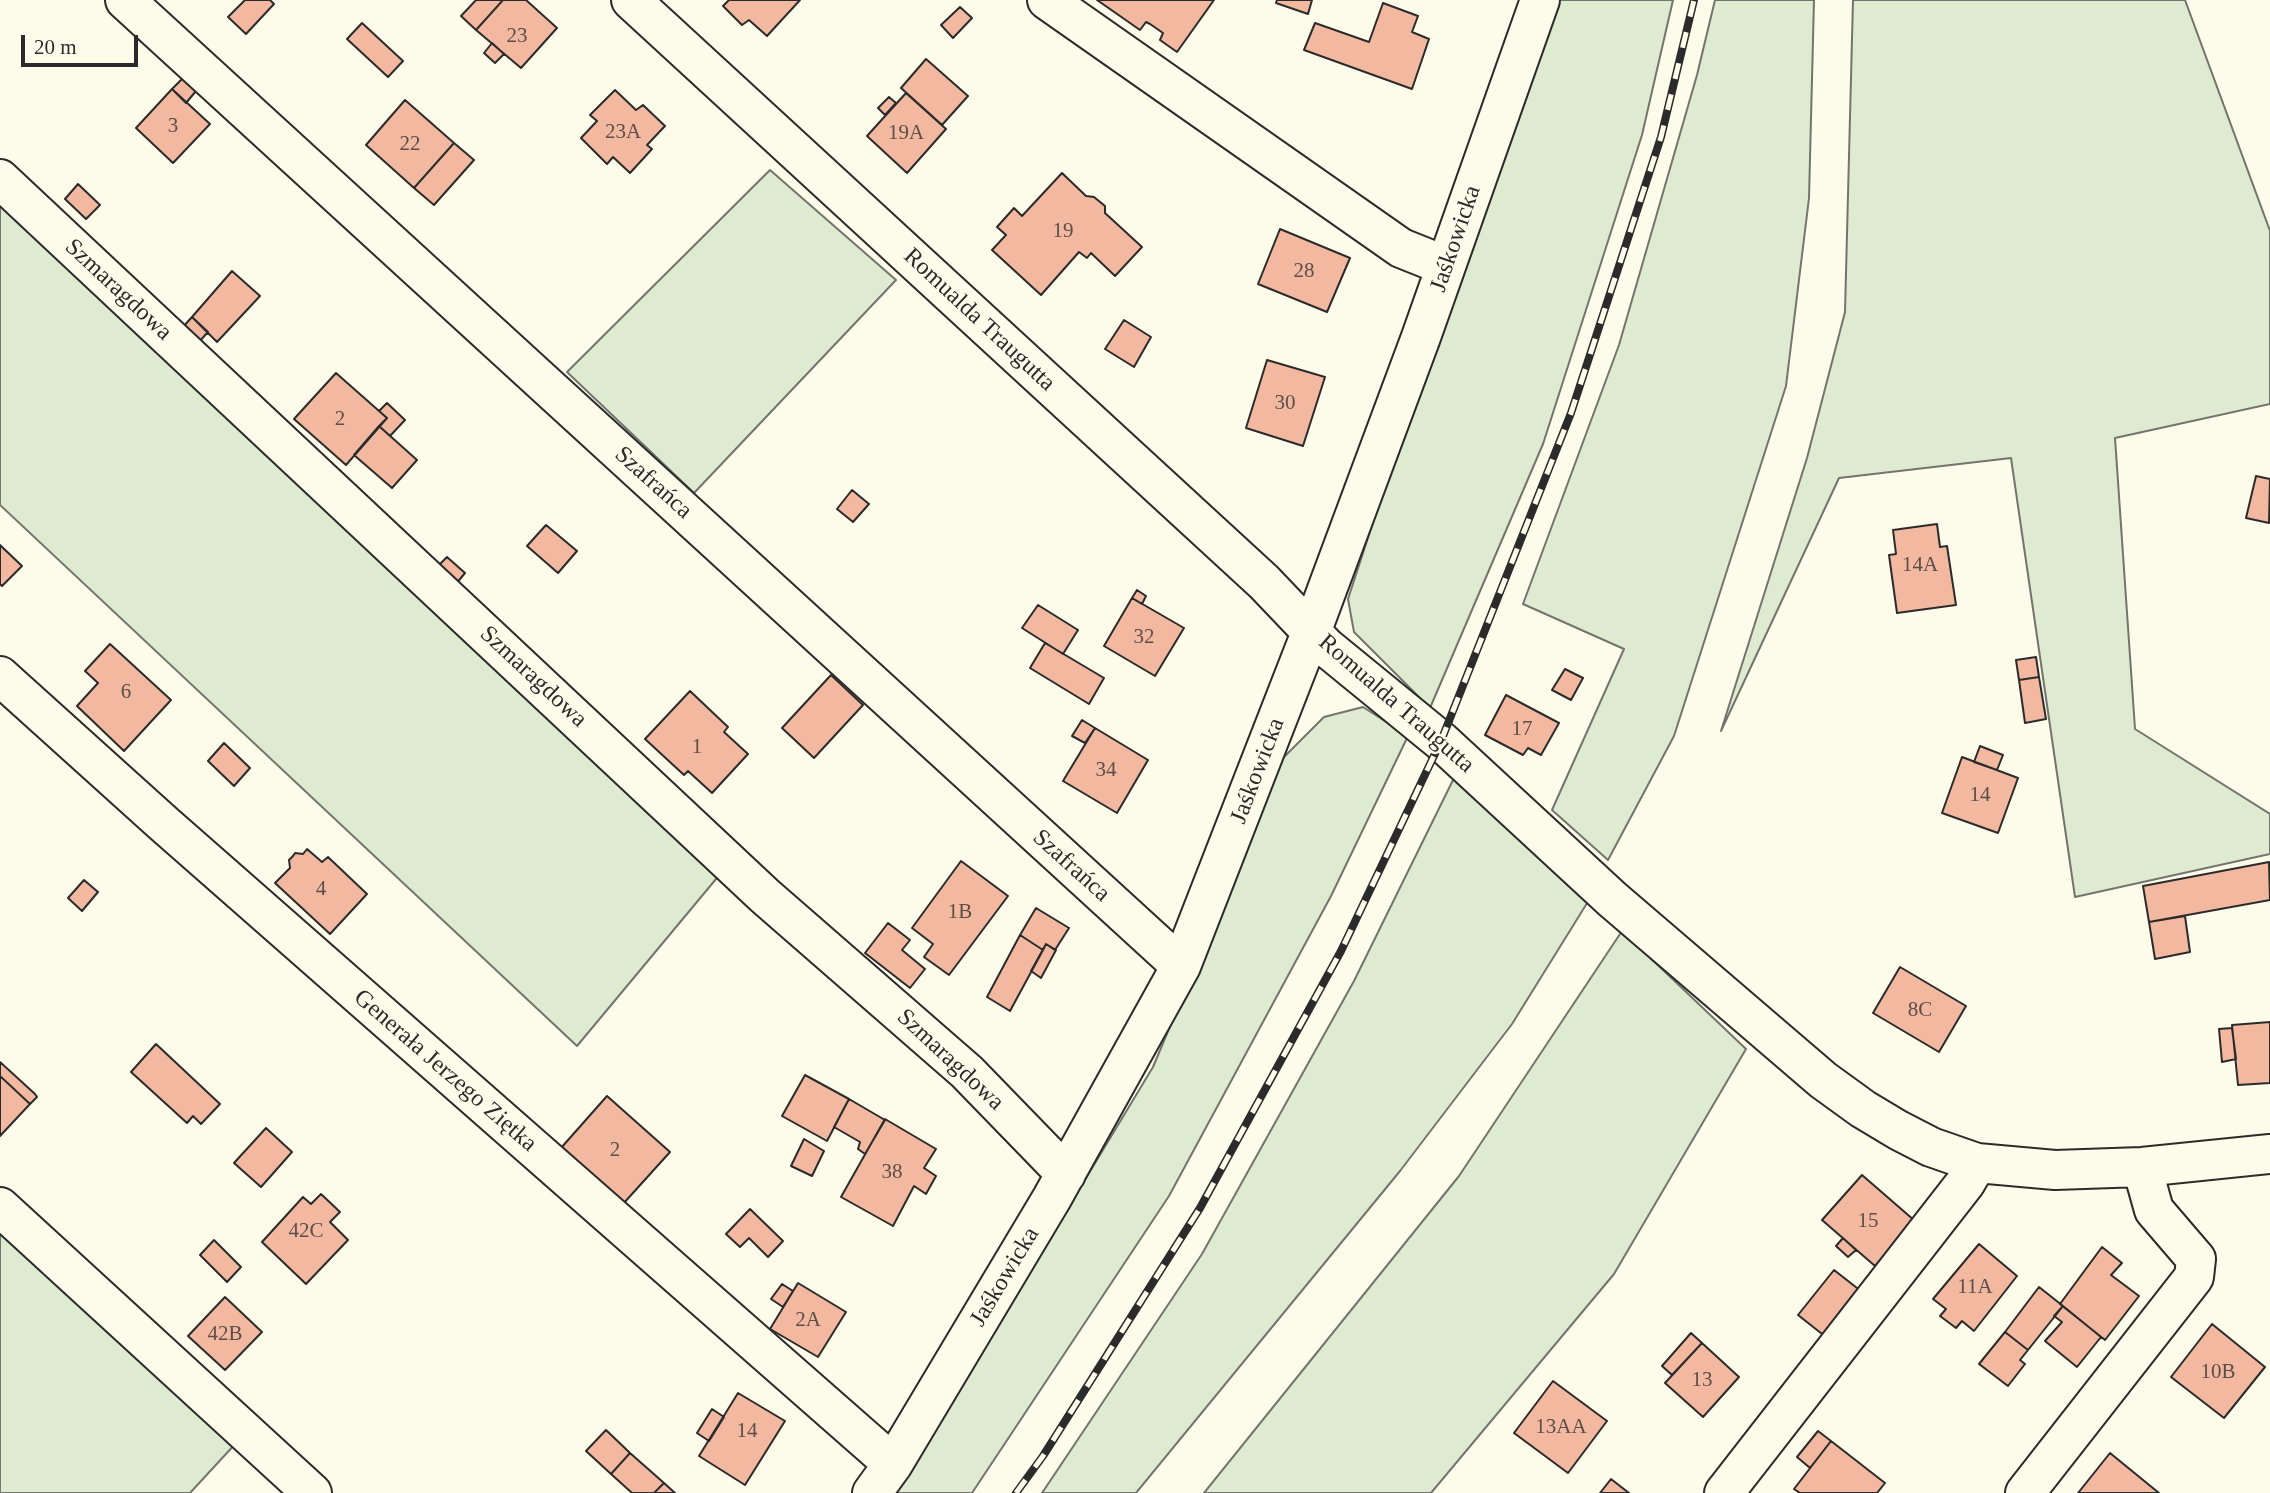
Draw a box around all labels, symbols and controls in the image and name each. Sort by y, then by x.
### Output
scale bar [24,21,142,65]
house number: 23 [506,23,528,49]
text: 20 m [34,35,77,59]
house number: 3 [168,113,178,139]
house number: 23A [605,119,641,145]
house number: 19A [888,120,924,146]
house number: 22 [400,131,420,157]
street label: Jaśkowicka [1424,182,1488,296]
house number: 19 [1052,218,1074,244]
street label: Szmaragdowa [58,233,178,347]
street label: Romualda Traugutta [897,242,1061,398]
house number: 28 [1294,258,1314,284]
house number: 30 [1274,390,1296,416]
house number: 2 [335,406,345,432]
street label: Szafrańca [608,441,698,525]
house number: 14A [1902,552,1938,578]
street label: Szmaragdowa [473,620,593,734]
house number: 32 [1134,624,1154,650]
street label: Romualda Traugutta [1312,628,1480,780]
house number: 6 [121,679,131,705]
street label: Jaśkowicka [1225,714,1291,828]
house number: 17 [1512,716,1532,742]
house number: 1 [692,734,702,760]
house number: 34 [1096,757,1116,783]
house number: 14 [1969,782,1990,808]
street label: Szafrańca [1026,824,1116,908]
house number: 4 [316,876,326,902]
house number: 1B [948,899,972,925]
street label: Generała Jerzego Ziętka [348,984,542,1158]
house number: 8C [1908,997,1932,1023]
street label: Szmaragdowa [890,1003,1010,1117]
house number: 2 [610,1137,620,1163]
house number: 38 [882,1159,903,1185]
house number: 15 [1857,1208,1878,1234]
house number: 42C [288,1218,324,1244]
street label: Jaśkowicka [964,1222,1046,1332]
house number: 11A [1957,1274,1993,1300]
house number: 2A [795,1307,821,1333]
house number: 42B [207,1321,243,1347]
house number: 10B [2200,1359,2236,1385]
house number: 13 [1692,1367,1712,1393]
house number: 13AA [1535,1414,1587,1440]
house number: 14 [736,1418,758,1444]

